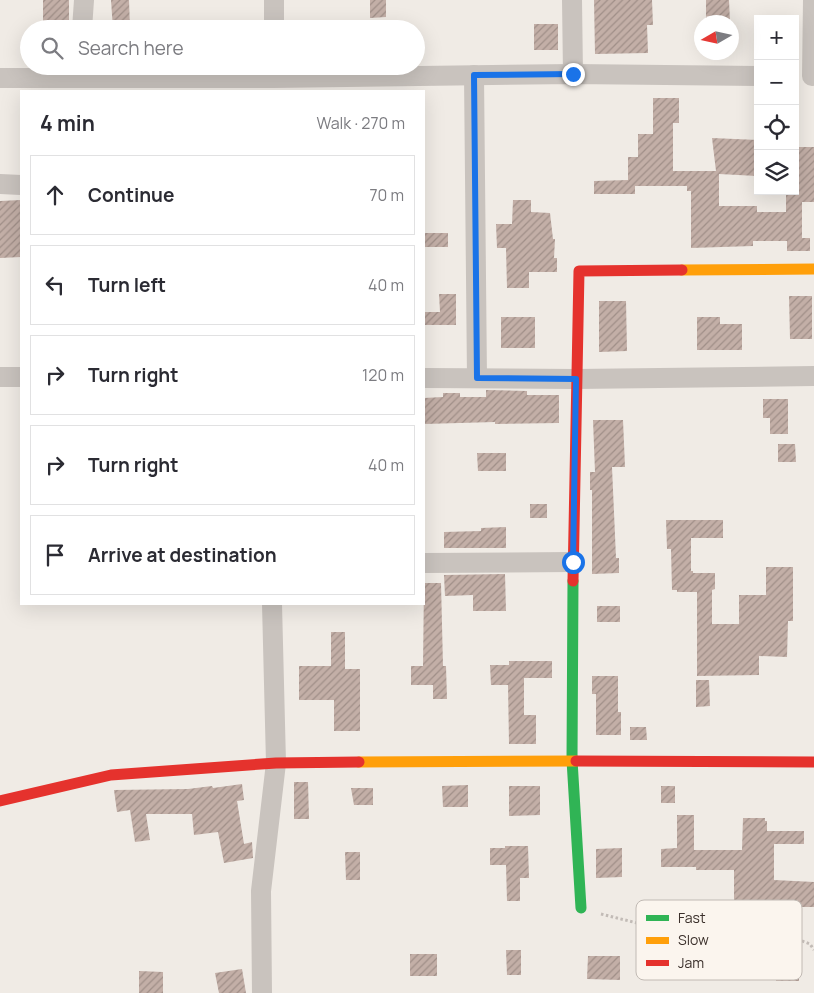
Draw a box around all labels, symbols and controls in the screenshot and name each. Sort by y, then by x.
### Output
north arrow [694,15,739,60]
map controls [754,15,799,195]
button: + [754,15,799,60]
search box [20,20,425,75]
icon: search [38,34,66,62]
text: Search here [78,35,184,61]
button: − [754,60,799,105]
route end [562,63,585,86]
button: locate [754,105,799,150]
text: 4 min [40,109,95,137]
text: Walk · 270 m [316,112,405,134]
button: layers [754,150,799,195]
icon: ahead [41,181,69,209]
text: Continue [88,182,174,208]
text: 70 m [369,184,404,206]
icon: left [41,271,69,299]
text: Turn left [88,272,166,298]
text: 40 m [368,274,404,296]
icon: right [41,361,69,389]
text: Turn right [88,362,178,388]
text: 120 m [362,364,404,386]
icon: right [41,451,69,479]
text: Turn right [88,452,178,478]
text: 40 m [368,454,404,476]
icon: arrive [41,541,69,569]
text: Arrive at destination [88,542,277,568]
route start [562,551,585,574]
legend [636,900,802,980]
text: Fast [678,908,706,927]
text: Slow [678,930,709,949]
text: Jam [678,953,704,972]

